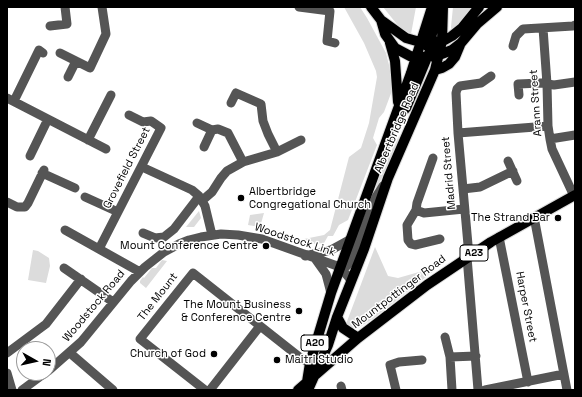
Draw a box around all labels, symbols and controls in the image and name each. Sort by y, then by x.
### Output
street label: Arann Street [527,69,545,137]
street label: Albertbridge Road [372,81,422,175]
street label: Grovefield Street [101,125,153,211]
street label: Madrid Street [439,136,459,210]
place label: Albertbridge Congregational Church [249,185,371,211]
marker: Albertbridge Congregational Church [236,193,246,203]
place label: The Strand Bar [471,211,550,225]
marker: The Strand Bar [553,213,563,223]
street label: Woodstock Link [253,221,337,259]
place label: Mount Conference Centre [120,239,258,253]
marker: Mount Conference Centre [261,241,271,251]
road number: A23 [460,245,488,261]
street label: Mountpottinger Road [349,252,449,332]
street label: Woodstock Road [60,267,128,345]
street label: The Mount [135,270,181,324]
street label: Harper Street [513,270,539,344]
place label: The Mount Business & Conference Centre [181,298,291,324]
marker: The Mount Business & Conference Centre [294,306,304,316]
road number: A20 [301,335,329,351]
north arrow [16,341,56,381]
place label: Church of God [130,347,206,361]
marker: Church of God [209,349,219,359]
place label: Maitri Studio [285,353,353,367]
marker: Maitri Studio [272,355,282,365]
text: N [39,358,54,367]

